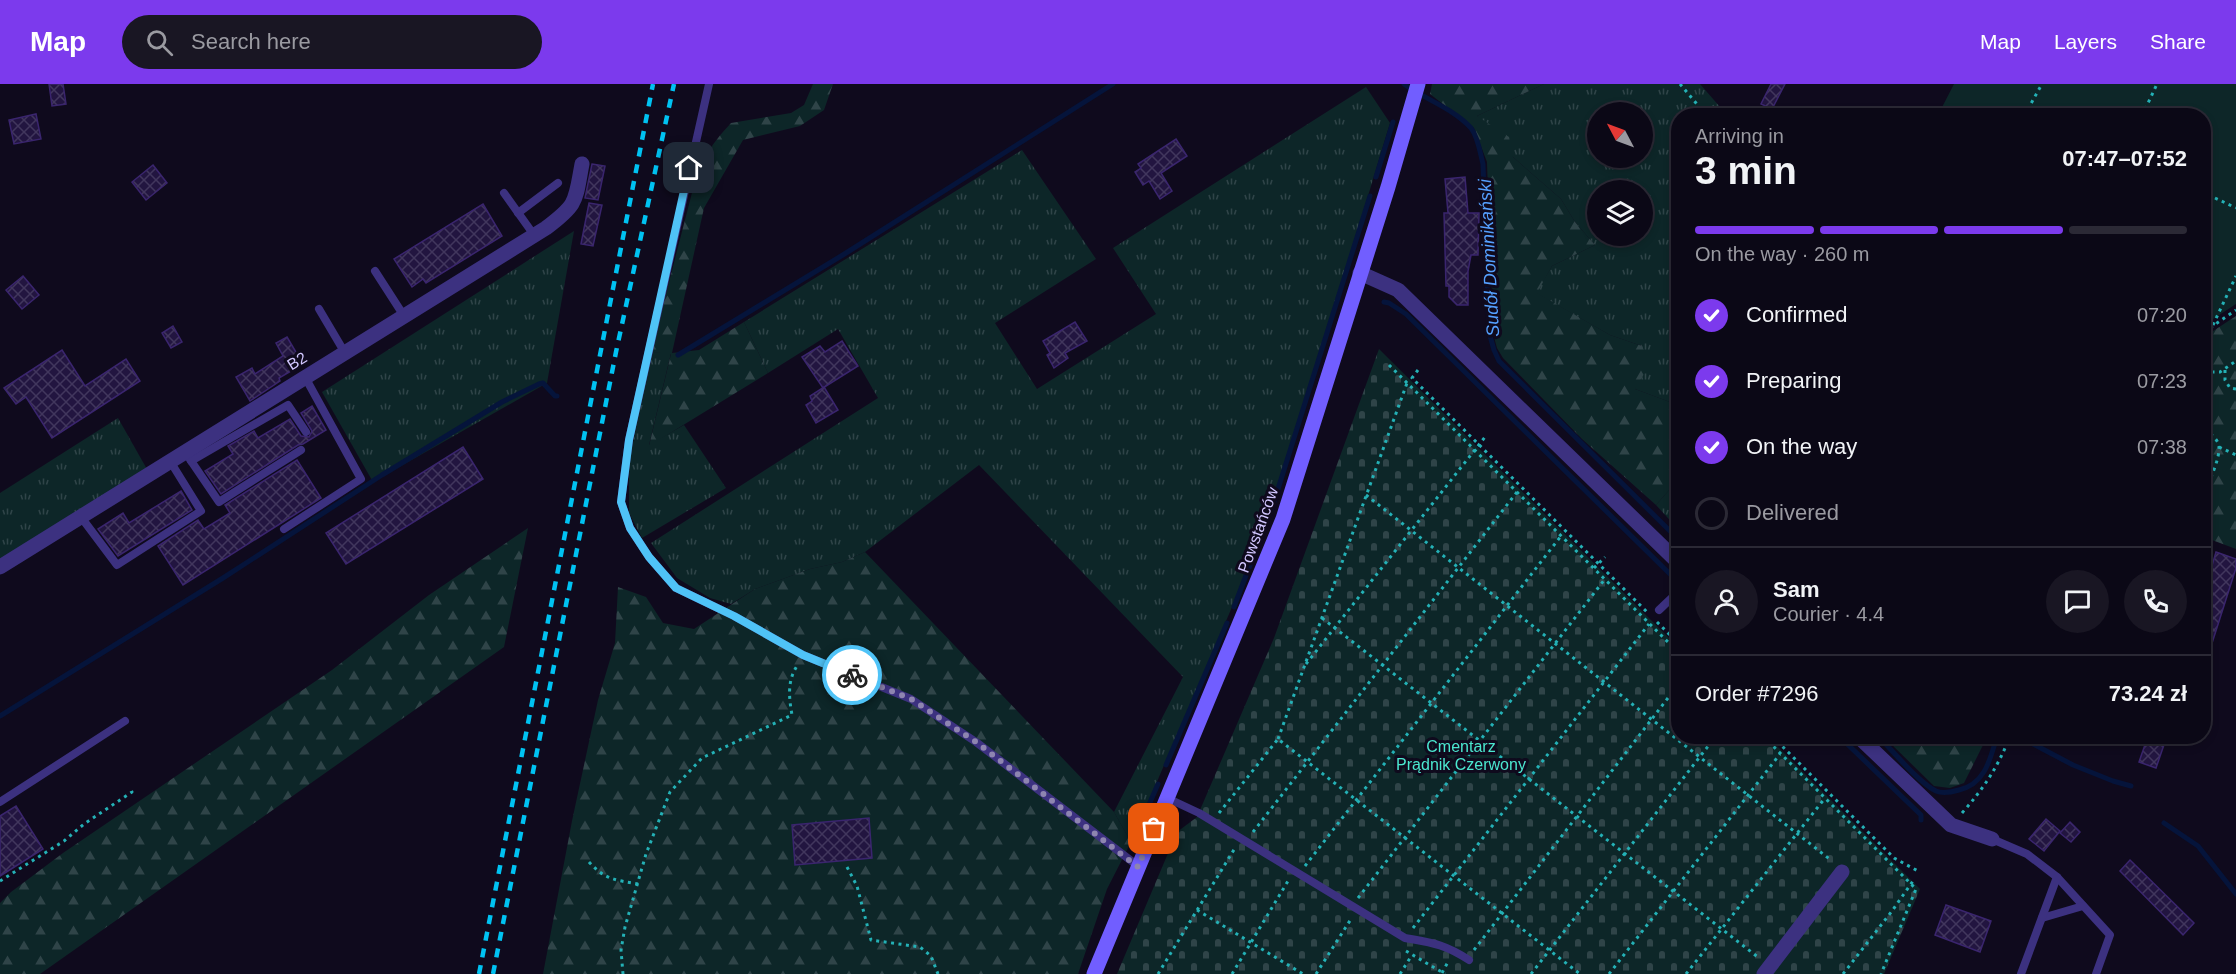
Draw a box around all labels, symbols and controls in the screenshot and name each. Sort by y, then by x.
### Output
search box [122,15,542,69]
text: Map [30,26,86,57]
icon: search [143,26,176,59]
text: Search here [191,29,311,54]
text: Map [1980,30,2021,53]
text: Layers [2054,30,2117,53]
text: Share [2150,30,2206,53]
north arrow [1587,102,1653,168]
map controls [1587,102,1653,246]
text: Arriving in [1695,125,1784,147]
pin [663,142,714,193]
text: 07:47–07:52 [2062,146,2187,171]
text: 3 min [1695,149,1797,192]
icon: home [672,151,705,184]
water label: Sudół Dominikański [1475,178,1503,337]
button: layers [1587,180,1653,246]
text: On the way · 260 m [1695,243,1870,265]
icon: check [1695,299,1728,332]
text: Confirmed [1746,302,1847,327]
text: 07:20 [2137,304,2187,326]
street label: B2 [284,349,310,373]
icon: check [1695,365,1728,398]
text: Preparing [1746,368,1841,393]
text: 07:23 [2137,370,2187,392]
icon: check [1695,431,1728,464]
text: On the way [1746,434,1857,459]
text: 07:38 [2137,436,2187,458]
street label: Powstańców [1235,484,1281,575]
text: Delivered [1746,500,1839,525]
button: person [1695,570,1758,633]
button: chat [2046,570,2109,633]
button: phone [2124,570,2187,633]
text: Sam [1773,577,1819,602]
text: Courier · 4.4 [1773,603,1884,625]
courier [822,645,882,705]
icon: bike [836,659,869,692]
text: Order #7296 [1695,681,1819,706]
text: 73.24 zł [2109,681,2187,706]
park label: Cmentarz Prądnik Czerwony [1396,738,1526,773]
pin [1128,803,1179,854]
icon: bag [1137,812,1170,845]

